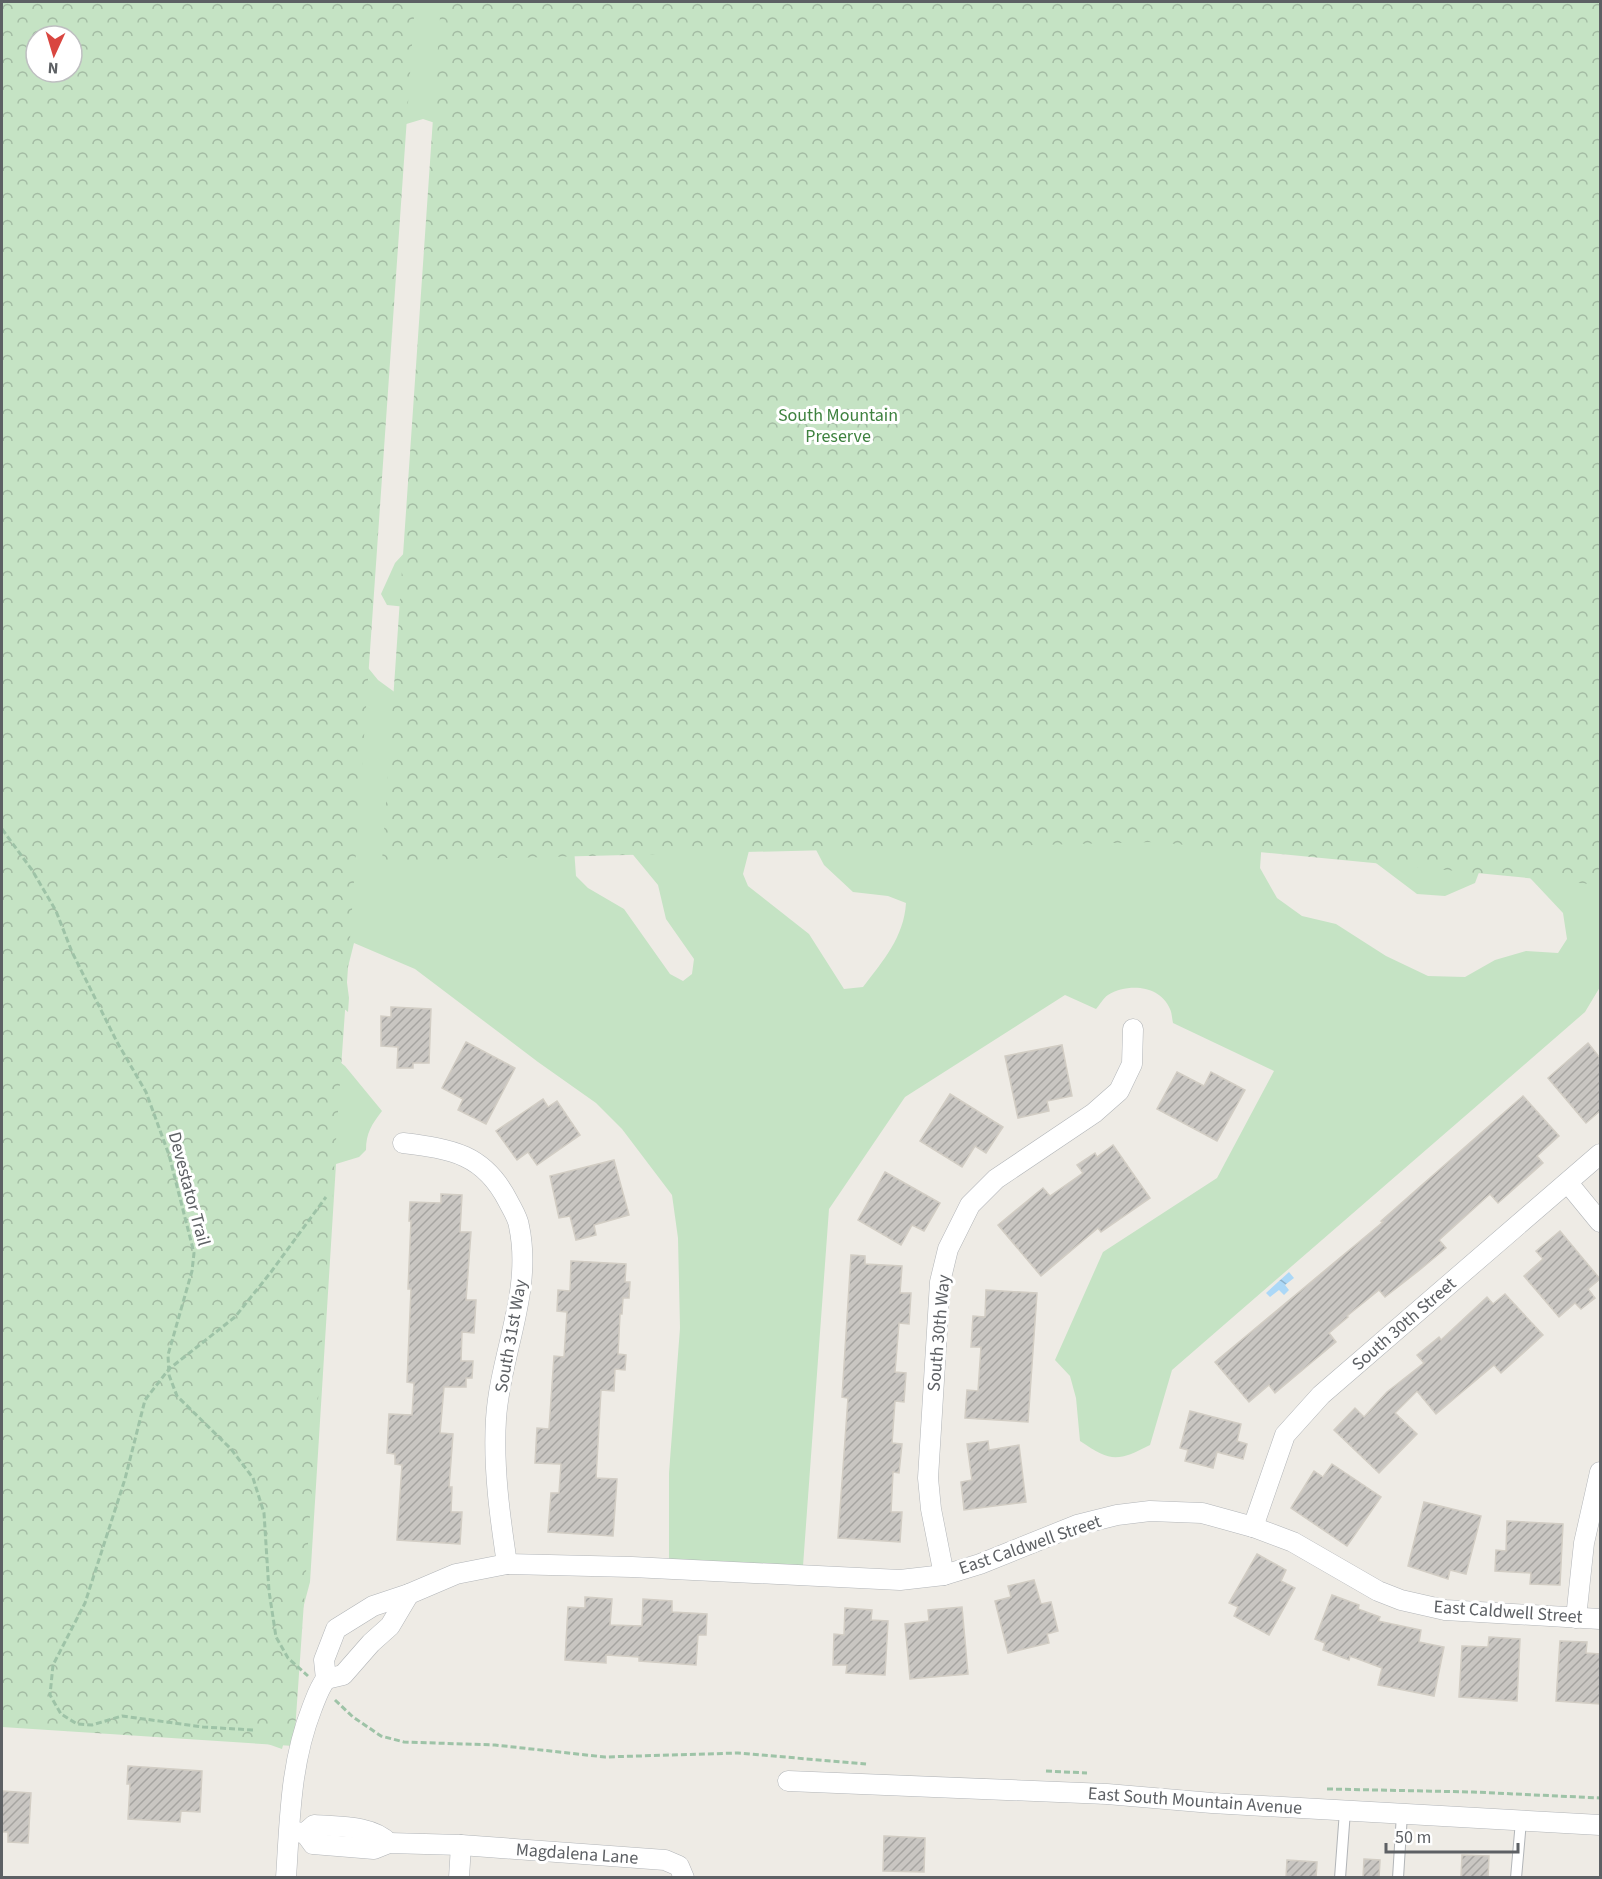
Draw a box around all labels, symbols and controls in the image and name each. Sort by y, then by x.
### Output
north arrow [24,24,84,84]
text: N [47,57,59,79]
park label: South Mountain Preserve [778,403,898,449]
street label: Devestator Trail [162,1129,216,1249]
street label: South 30th Street [1346,1272,1462,1376]
street label: South 30th Way [921,1273,957,1393]
street label: South 31st Way [489,1277,533,1395]
street label: East Caldwell Street [955,1509,1105,1581]
street label: East Caldwell Street [1433,1594,1583,1630]
street label: East South Mountain Avenue [1087,1781,1303,1821]
scale bar [1386,1816,1518,1854]
text: 50 m [1395,1825,1431,1850]
street label: Magdalena Lane [515,1837,639,1871]

